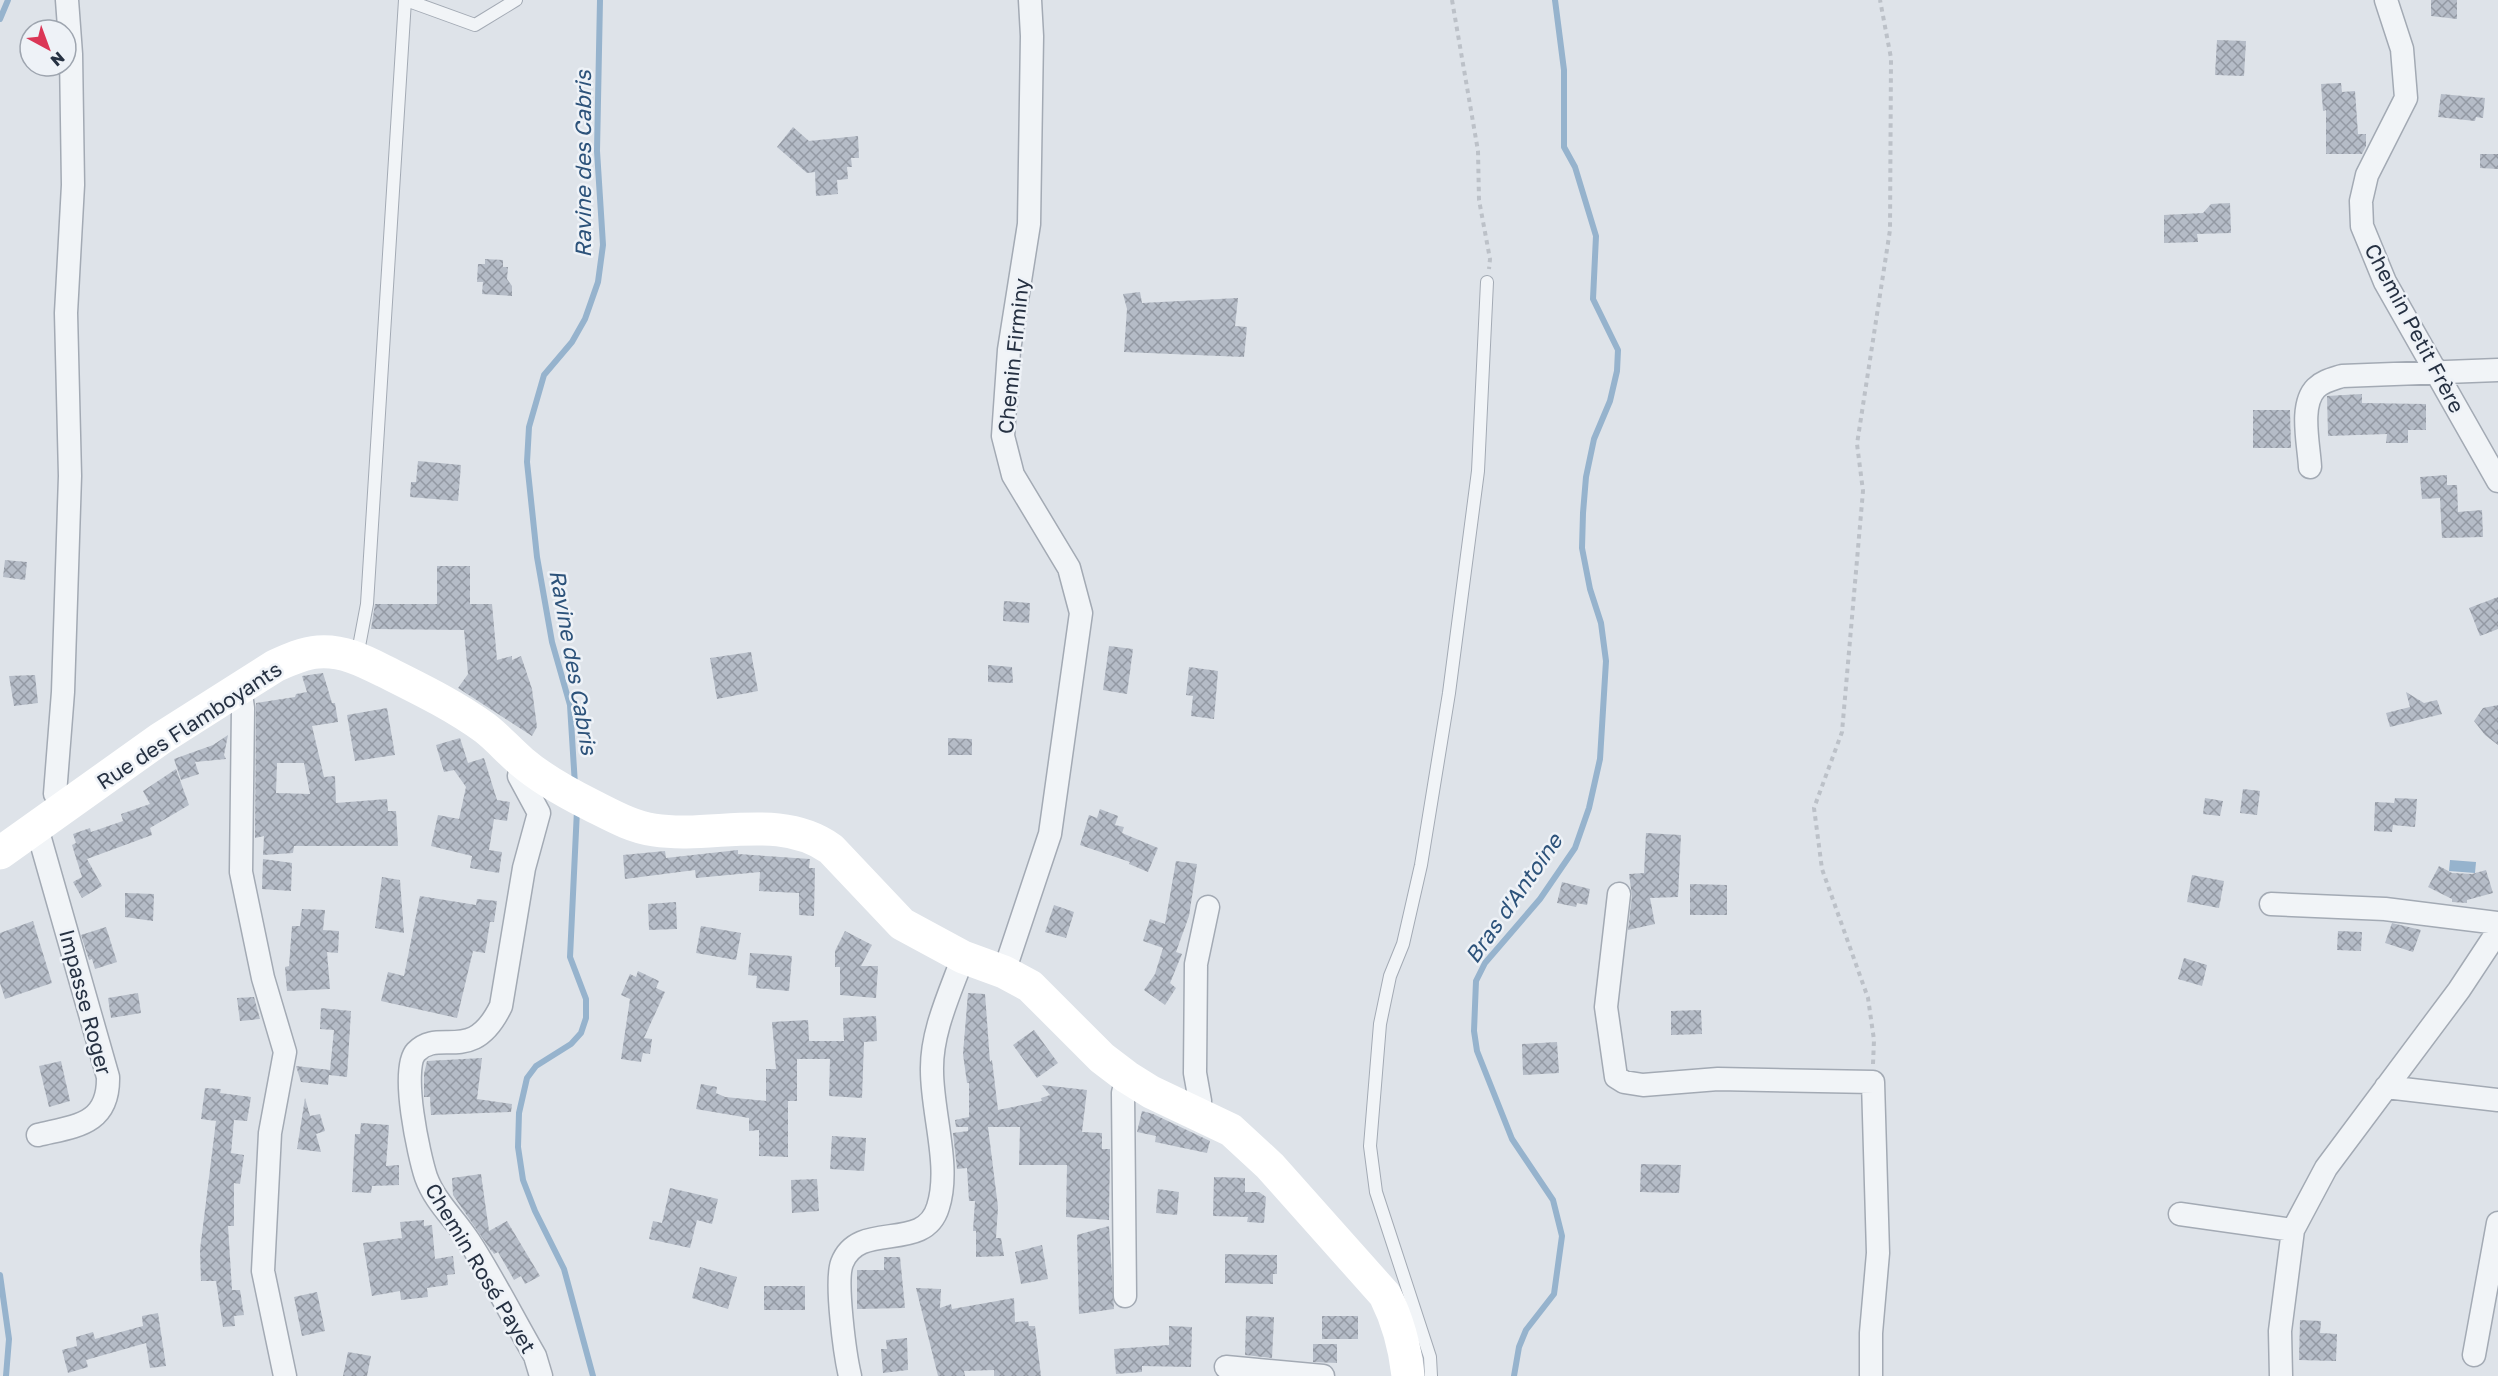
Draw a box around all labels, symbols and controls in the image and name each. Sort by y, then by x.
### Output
north arrow [18,18,78,78]
text: N [47,48,69,71]
water label: Ravine des Cabris [569,69,596,258]
street label: Chemin Petit Frère [2359,239,2471,417]
street label: Chemin Firminy [992,277,1034,435]
water label: Ravine des Cabris [544,567,604,758]
street label: Rue des Flamboyants [92,655,286,795]
water label: Bras d'Antoine [1458,826,1569,968]
street label: Impasse Roger [54,926,118,1078]
street label: Chemin Rosé Payet [420,1178,542,1358]

